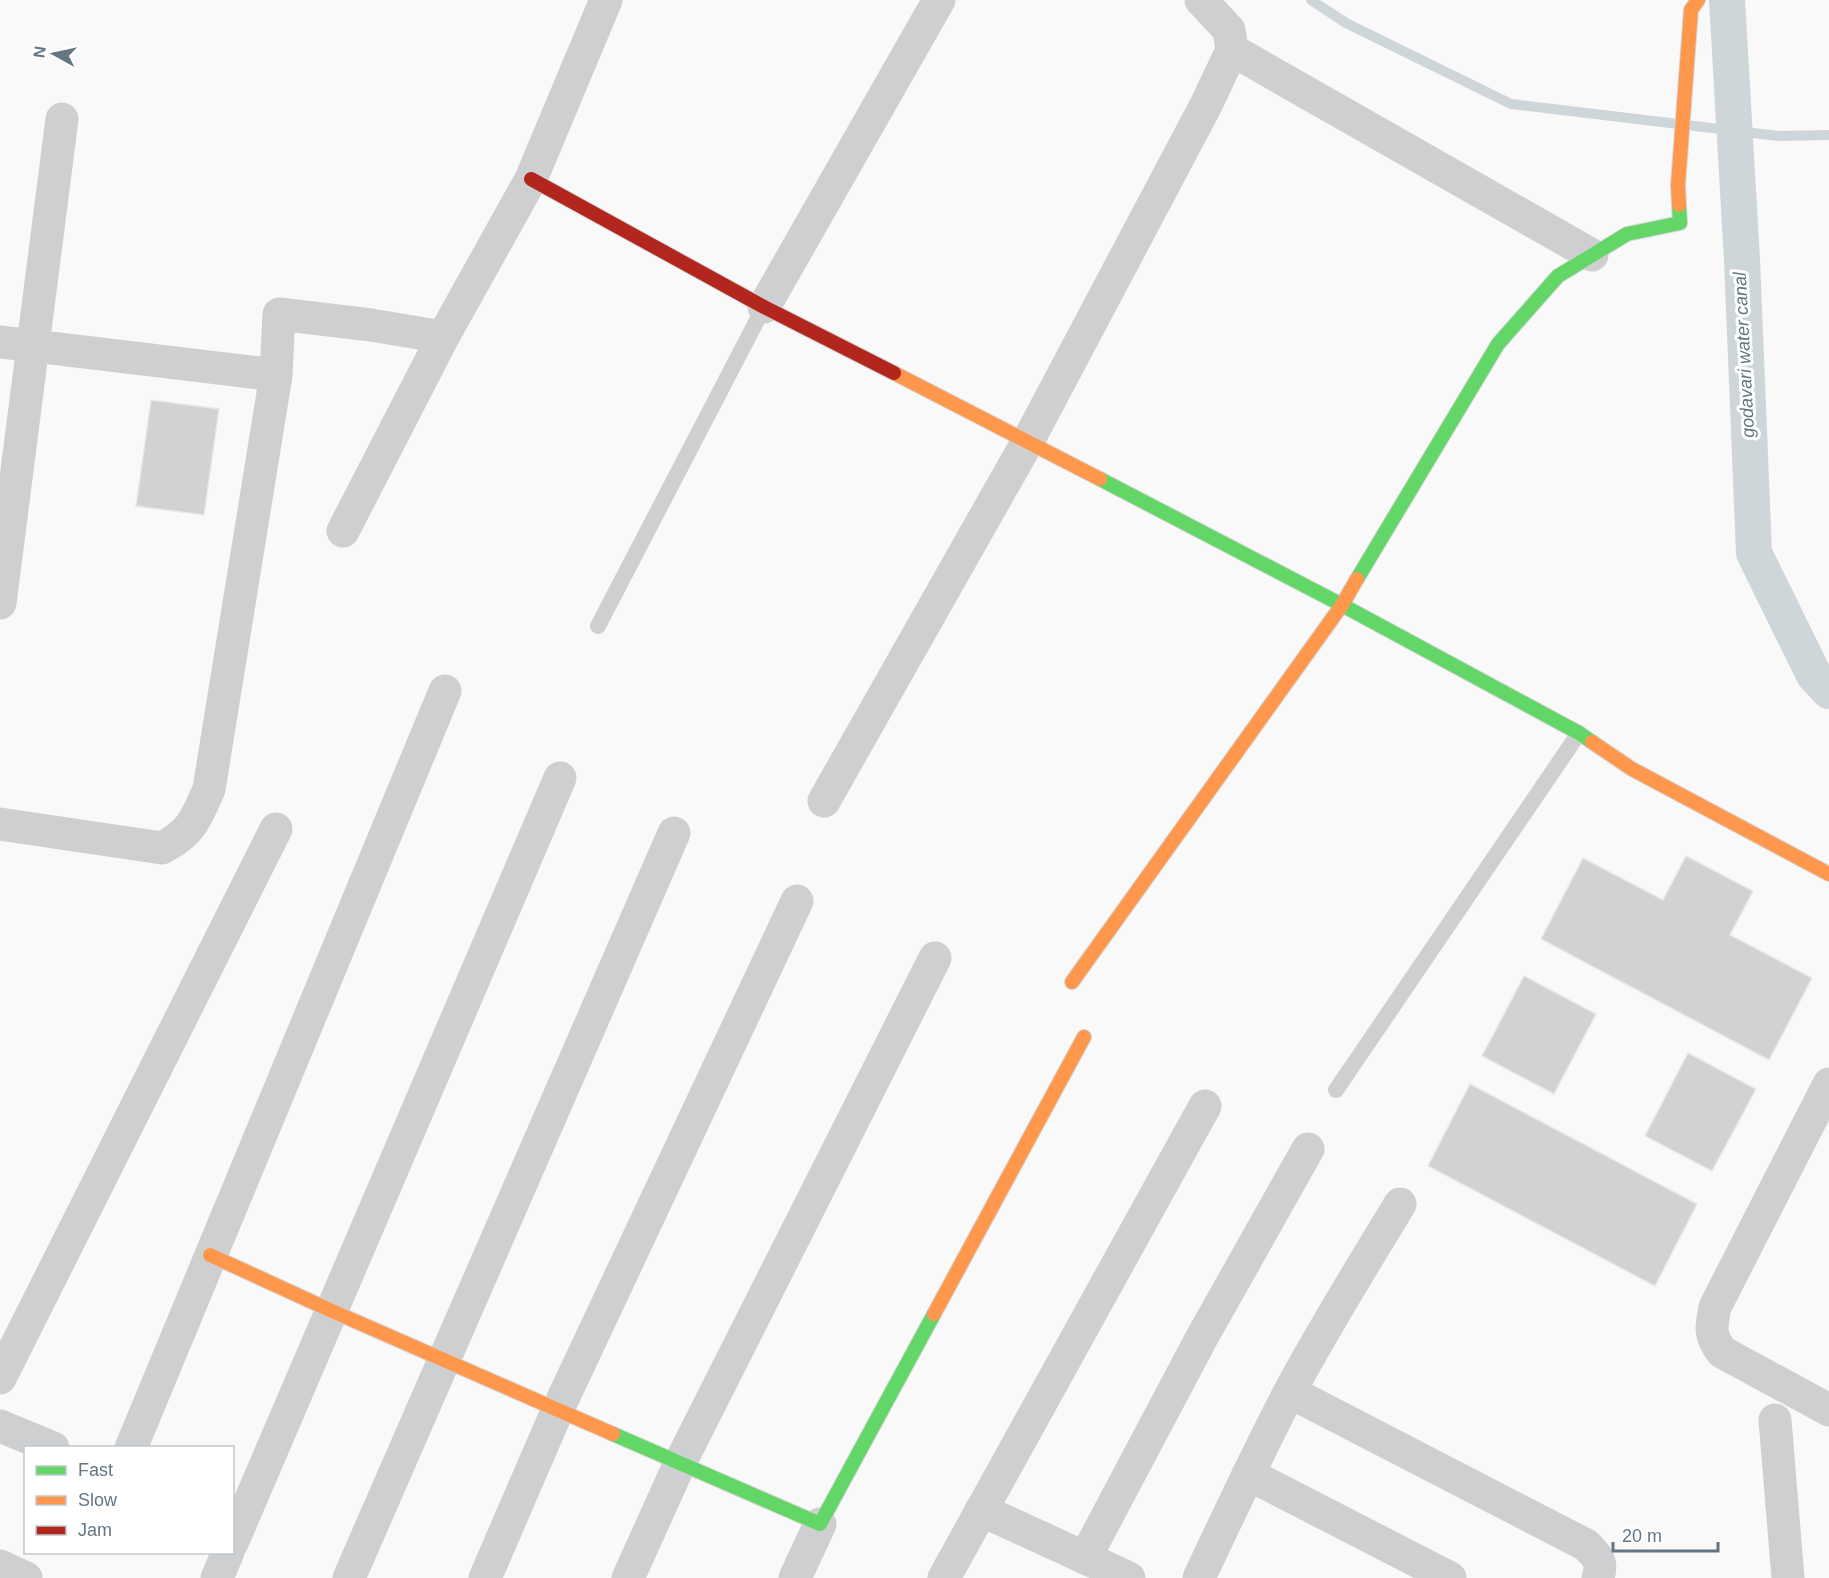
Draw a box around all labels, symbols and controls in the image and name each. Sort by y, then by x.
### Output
north arrow [24,24,84,84]
text: N [30,45,49,59]
water label: godavari water canal [1730,271,1758,438]
legend [24,1446,234,1554]
text: Fast [78,1460,113,1480]
text: Slow [78,1490,118,1510]
scale bar [1613,1515,1718,1553]
text: Jam [78,1520,112,1540]
text: 20 m [1622,1526,1662,1546]

